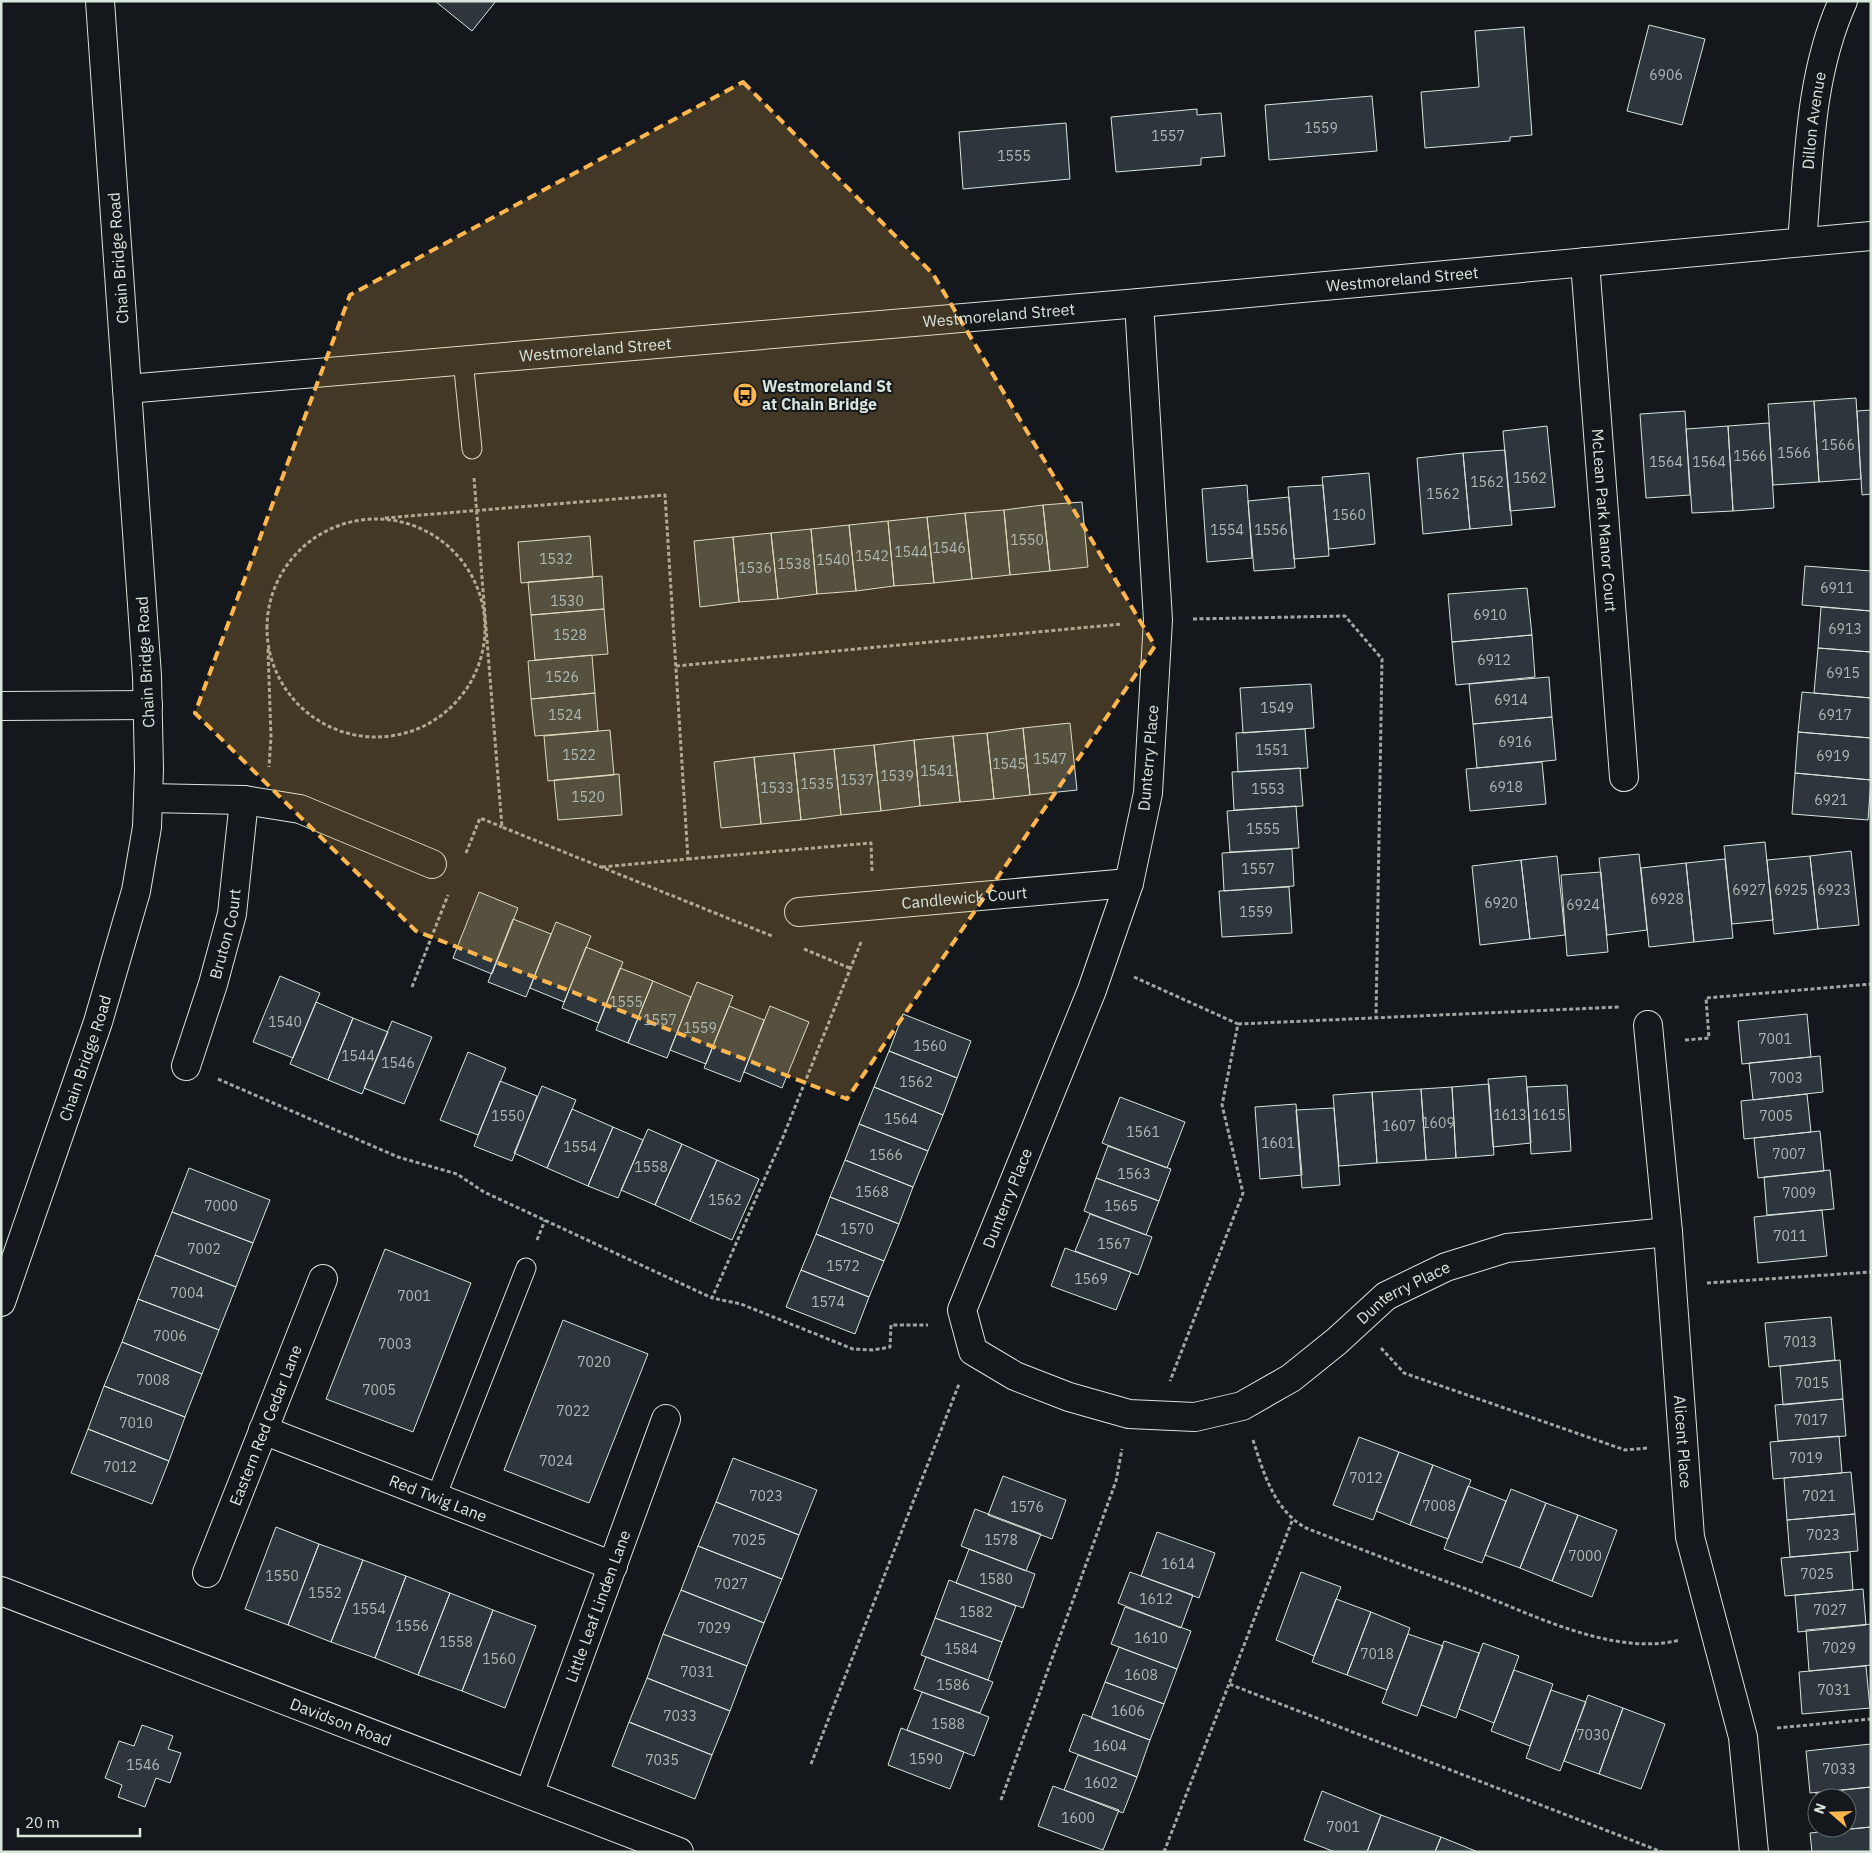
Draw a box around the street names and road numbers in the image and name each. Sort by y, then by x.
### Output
street label: Dillon Avenue [1797,70,1830,170]
street label: Chain Bridge Road [103,192,133,324]
street label: Westmoreland Street [1325,262,1479,296]
street label: Westmoreland Street [922,298,1076,331]
street label: Westmoreland Street [518,333,672,366]
street label: McLean Park Manor Court [1588,428,1621,613]
street label: Chain Bridge Road [132,596,158,728]
street label: Dunterry Place [1133,704,1163,812]
street label: Candlewick Court [901,882,1028,913]
street label: Bruton Court [205,888,245,981]
street label: Chain Bridge Road [54,993,115,1124]
street label: Dunterry Place [978,1145,1036,1251]
street label: Dunterry Place [1352,1257,1453,1328]
street label: Eastern Red Cedar Lane [225,1342,306,1508]
street label: Alicent Place [1670,1394,1696,1489]
street label: Red Twig Lane [386,1470,490,1526]
street label: Little Leaf Linden Lane [561,1527,635,1685]
street label: Davidson Road [287,1693,394,1750]

